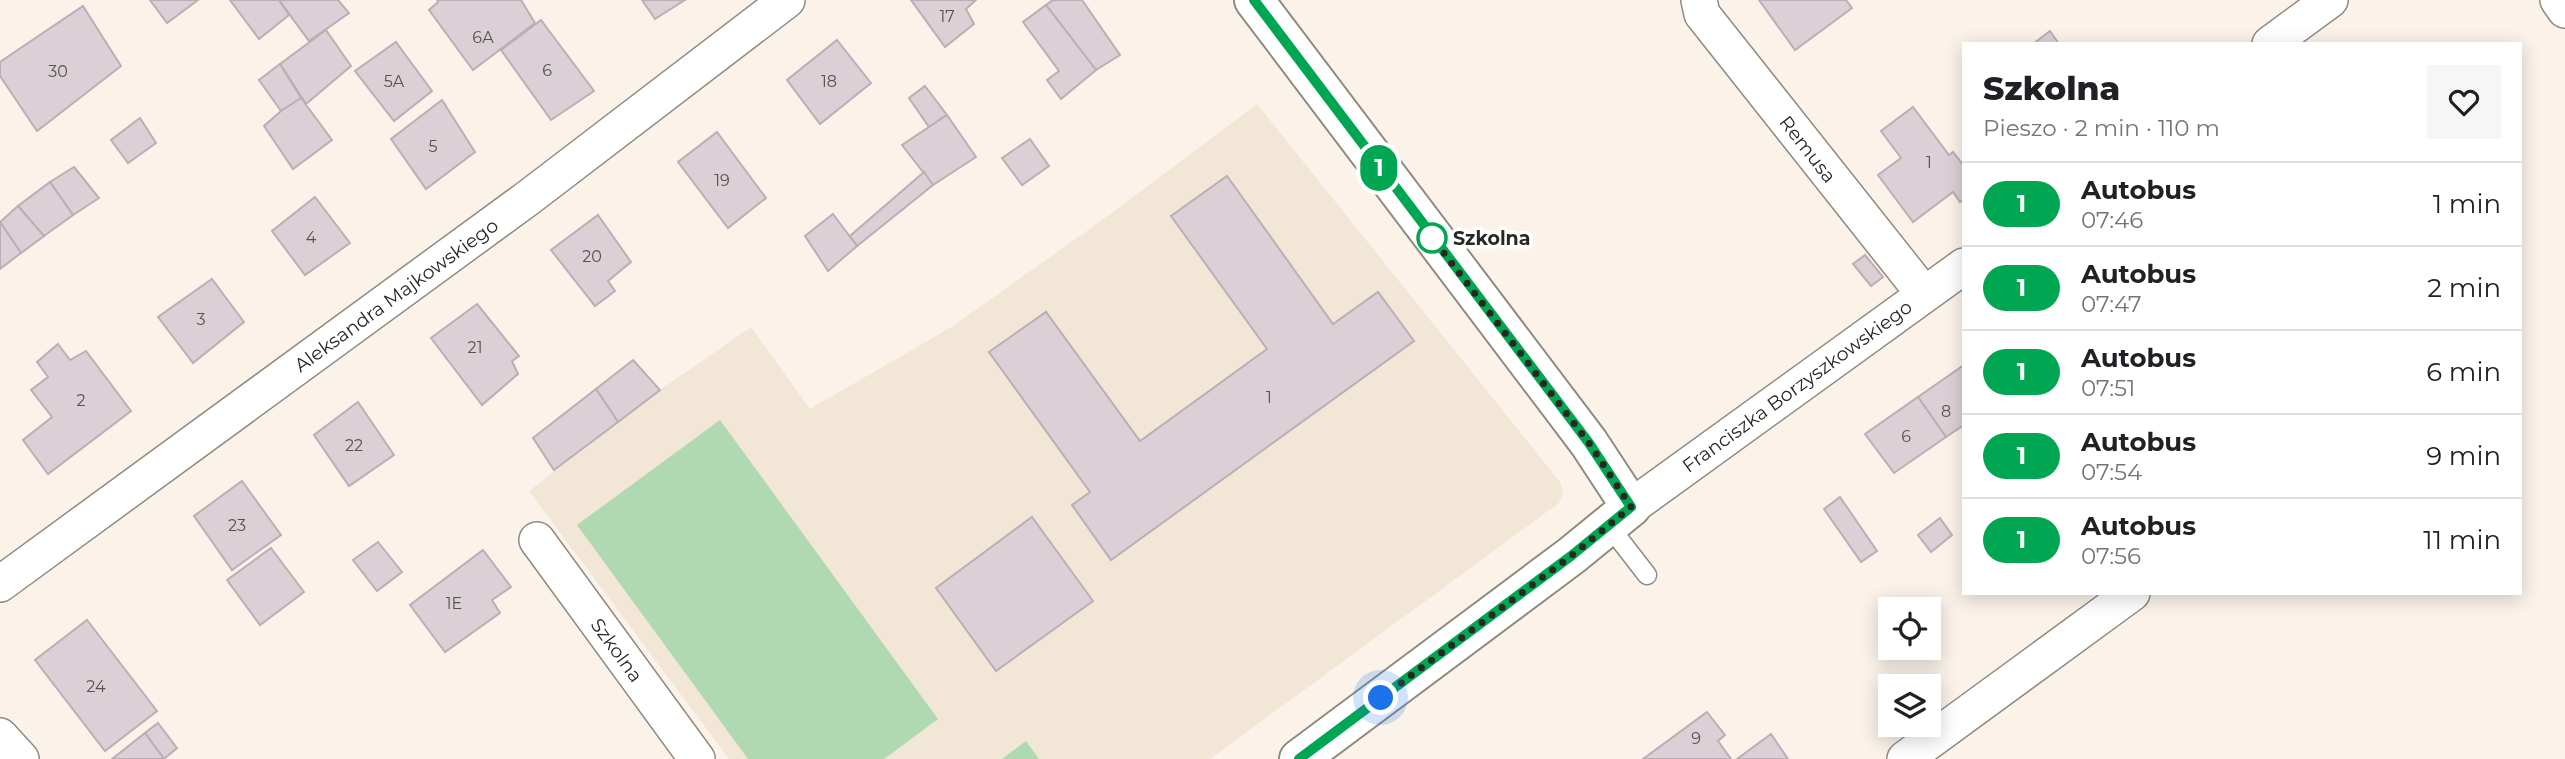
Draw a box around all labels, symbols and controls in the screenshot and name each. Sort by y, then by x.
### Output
house number: 17 [939,7,955,26]
house number: 6A [472,28,494,47]
house number: 6 [542,61,552,80]
house number: 30 [48,62,68,81]
button: heart [2427,65,2501,139]
text: Szkolna [1983,68,2120,108]
house number: 5A [384,72,405,91]
house number: 18 [821,72,837,91]
street label: Remusa [1774,111,1841,187]
text: Pieszo · 2 min · 110 m [1983,114,2220,142]
house number: 5 [428,137,438,156]
line badge: 1 [1356,145,1402,191]
text: 1 [1374,153,1384,182]
house number: 1 [1926,153,1932,172]
house number: 19 [714,171,730,190]
text: Autobus [2081,174,2196,206]
text: 1 min [2433,188,2501,220]
text: 1 [2017,189,2026,218]
text: 07:46 [2081,206,2143,234]
street label: Aleksandra Majkowskiego [290,214,503,377]
marker: Szkolna [1417,223,1447,253]
place label: Szkolna [1453,227,1530,250]
house number: 4 [306,228,317,247]
house number: 20 [582,247,602,266]
text: Autobus [2081,258,2196,290]
text: 2 min [2427,272,2501,304]
text: 1 [2017,273,2026,302]
text: 07:47 [2081,290,2142,318]
street label: Franciszka Borzyszkowskiego [1678,295,1917,478]
house number: 3 [196,310,206,329]
house number: 21 [468,338,482,357]
text: Autobus [2081,342,2196,374]
text: 6 min [2426,356,2501,388]
text: 1 [2017,357,2026,386]
text: 07:51 [2081,374,2135,402]
house number: 1 [1266,388,1272,407]
house number: 2 [76,391,86,410]
house number: 8 [1941,402,1951,421]
text: Autobus [2081,426,2196,458]
house number: 6 [1901,427,1911,446]
house number: 22 [345,436,363,455]
text: 9 min [2426,440,2501,472]
text: 1 [2017,441,2026,470]
text: 07:54 [2081,458,2142,486]
text: Autobus [2081,510,2196,542]
house number: 23 [228,516,246,535]
text: 11 min [2423,524,2501,556]
text: 1 [2017,525,2026,554]
text: 07:56 [2081,542,2141,570]
house number: 1E [446,594,462,613]
map controls [1878,597,1941,737]
button: locate [1878,597,1941,660]
street label: Szkolna [586,614,647,687]
button: layers [1878,674,1941,737]
house number: 24 [86,677,106,696]
your location [1363,680,1398,715]
house number: 9 [1691,729,1701,748]

